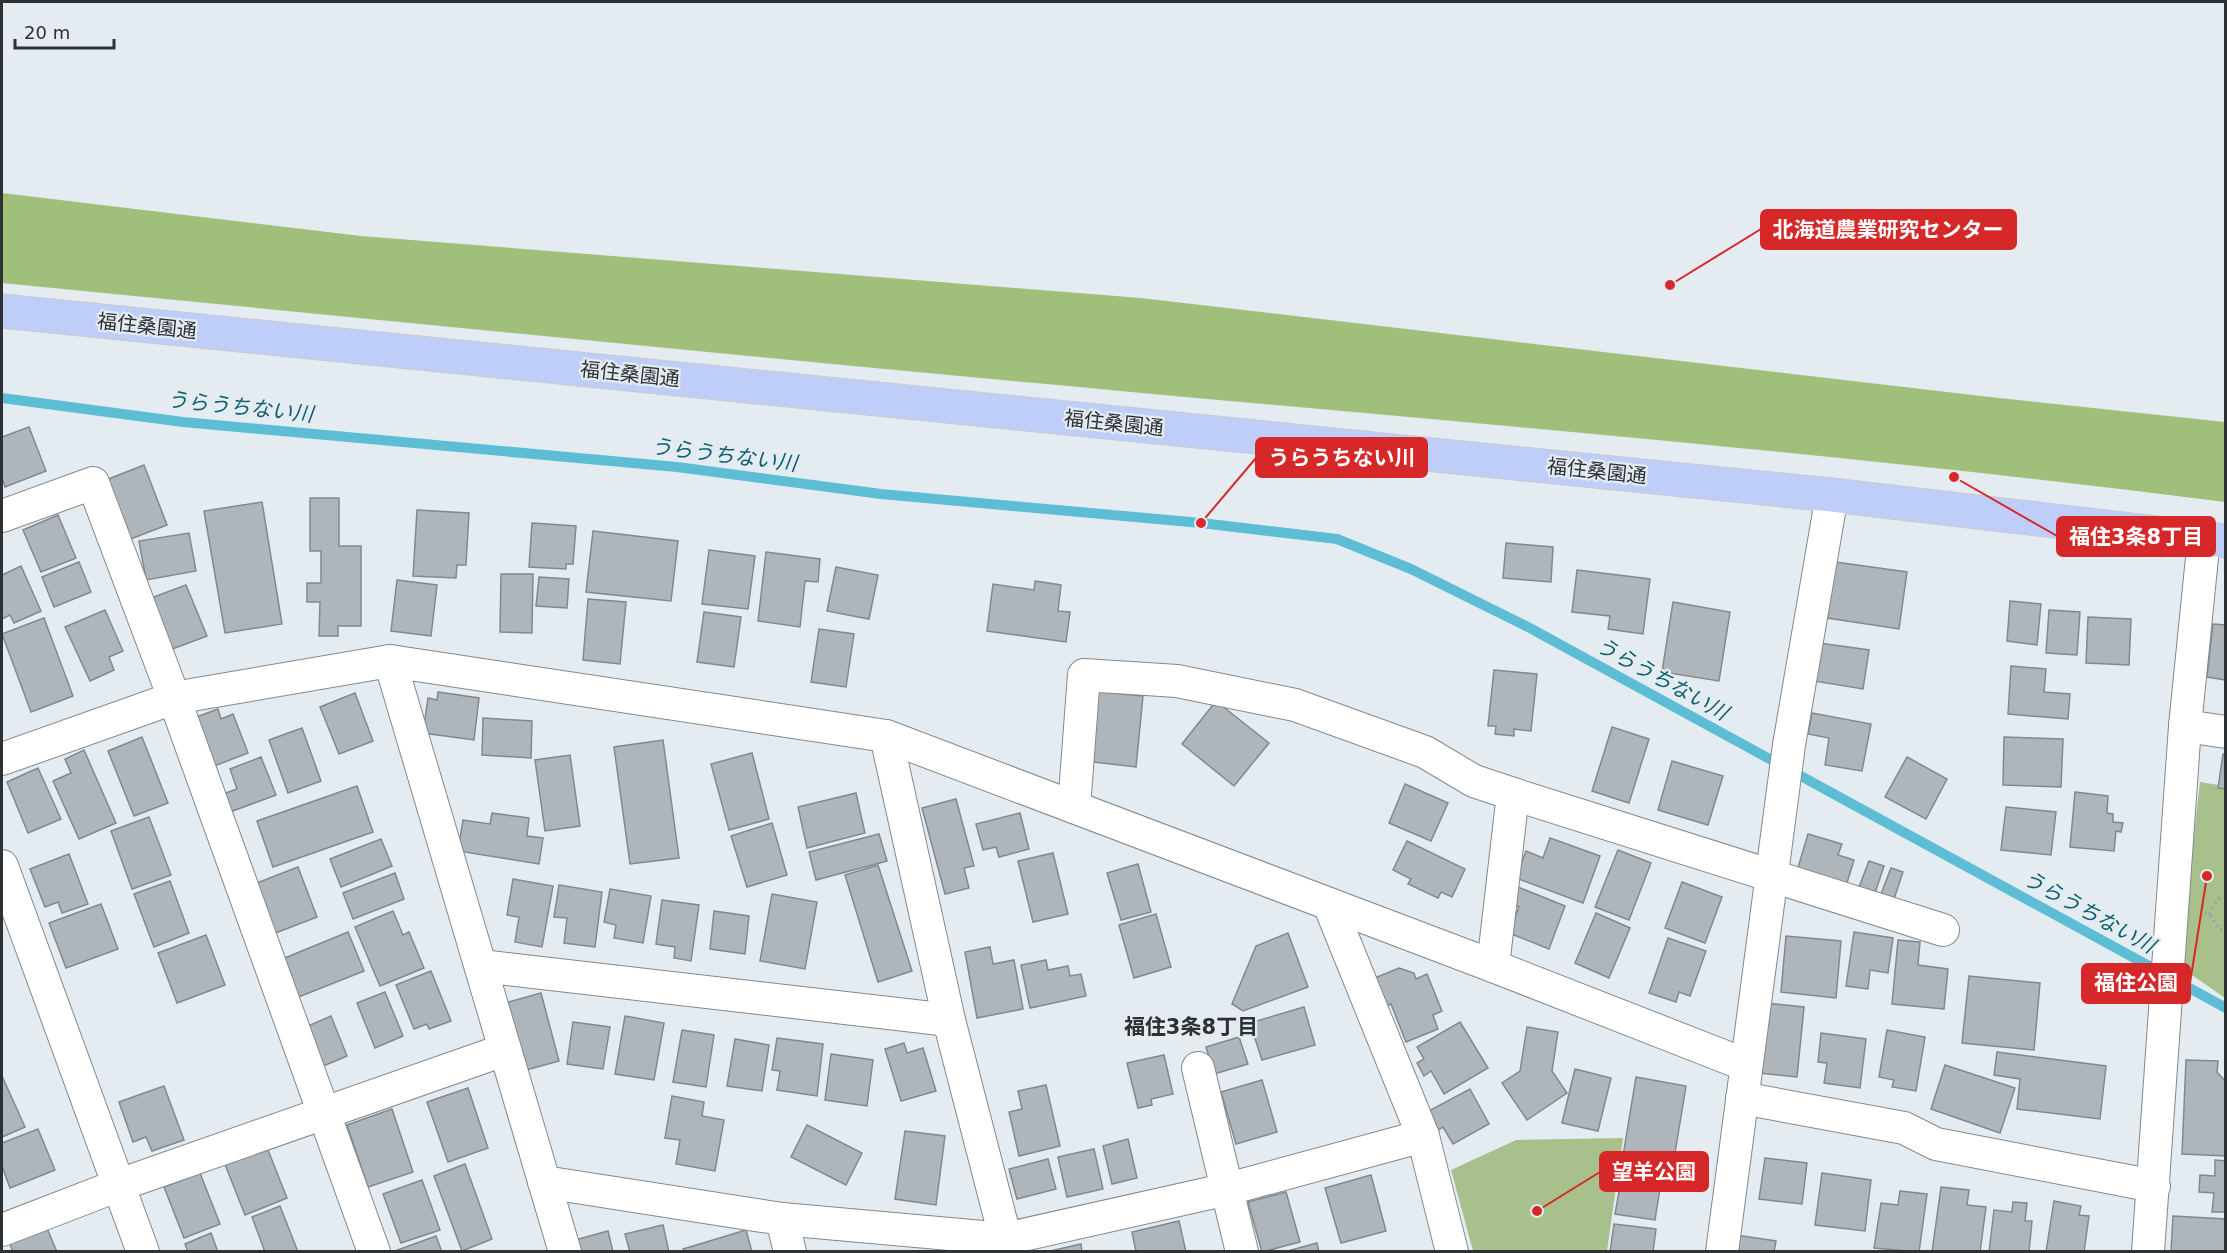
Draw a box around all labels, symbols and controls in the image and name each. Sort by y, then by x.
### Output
scale bar [15,12,114,50]
text: 20 m [24,22,70,43]
callout: 北海道農業研究センター [1761,210,2016,249]
text: 北海道農業研究センター [1773,218,2004,242]
street label: 福住桑園通 [96,309,198,343]
street label: 福住桑園通 [579,357,681,391]
water label: うらうちない川 [166,387,316,427]
street label: 福住桑園通 [1063,406,1165,440]
water label: うらうちない川 [650,434,800,476]
callout: うらうちない川 [1256,438,1427,477]
text: うらうちない川 [1269,446,1416,470]
street label: 福住桑園通 [1546,454,1648,488]
callout: 福住3条8丁目 [2057,517,2215,556]
text: 福住3条8丁目 [2069,525,2203,549]
water label: うらうちない川 [1592,633,1734,726]
water label: うらうちない川 [2019,866,2161,959]
callout: 福住公園 [2082,964,2190,1003]
text: 福住公園 [2094,971,2178,995]
district label: 福住3条8丁目 [1124,1015,1258,1039]
callout: 望羊公園 [1600,1152,1708,1191]
text: 望羊公園 [1612,1160,1696,1184]

